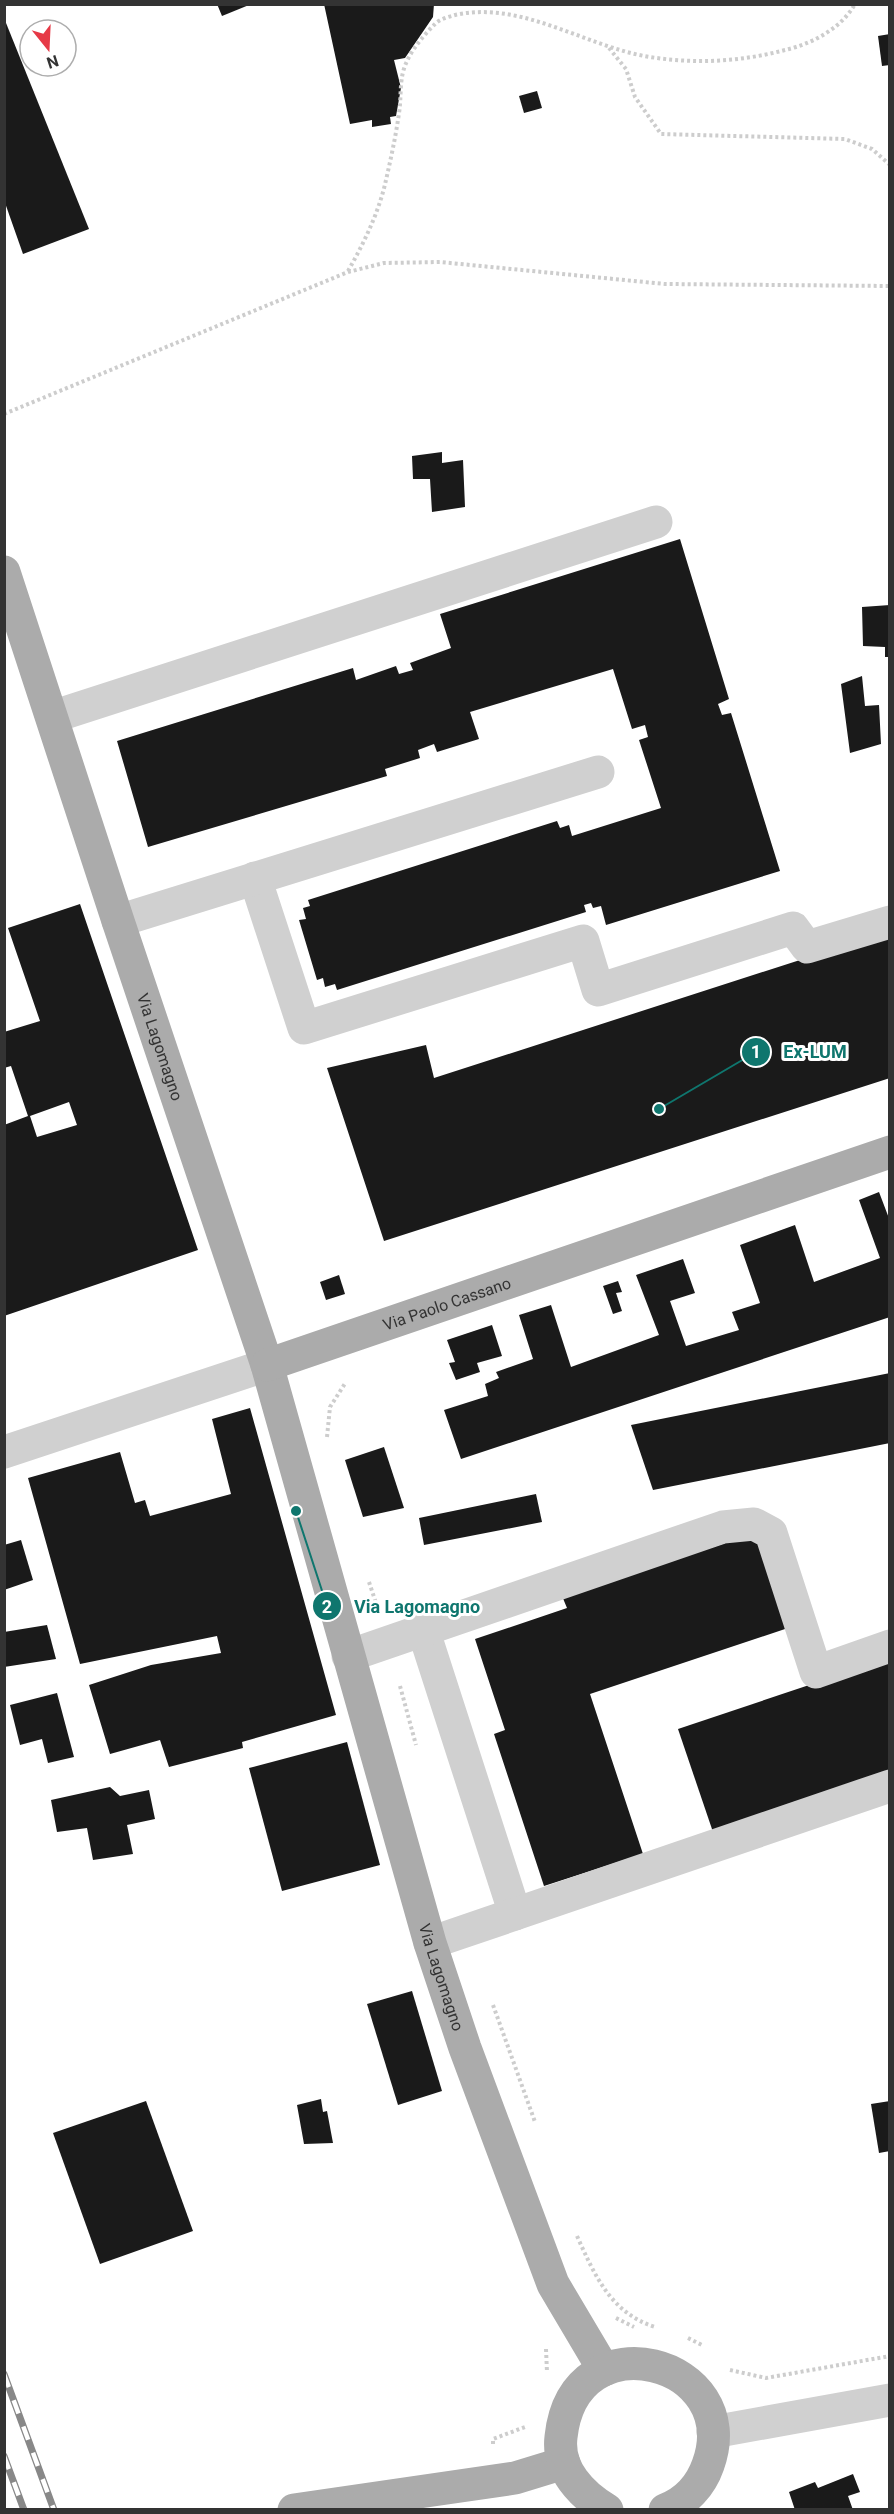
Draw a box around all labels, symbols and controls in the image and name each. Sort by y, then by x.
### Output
north arrow [18,18,78,78]
text: N [44,51,61,73]
street label: Via Lagomagno [133,991,187,1103]
callout: Ex-LUM [741,1034,858,1070]
text: 1 [751,1041,761,1062]
text: Ex-LUM [783,1041,847,1062]
street label: Via Paolo Cassano [381,1273,513,1335]
callout: Via Lagomagno [312,1588,492,1624]
text: 2 [322,1596,332,1617]
text: Via Lagomagno [354,1596,480,1617]
street label: Via Lagomagno [415,1921,468,2033]

